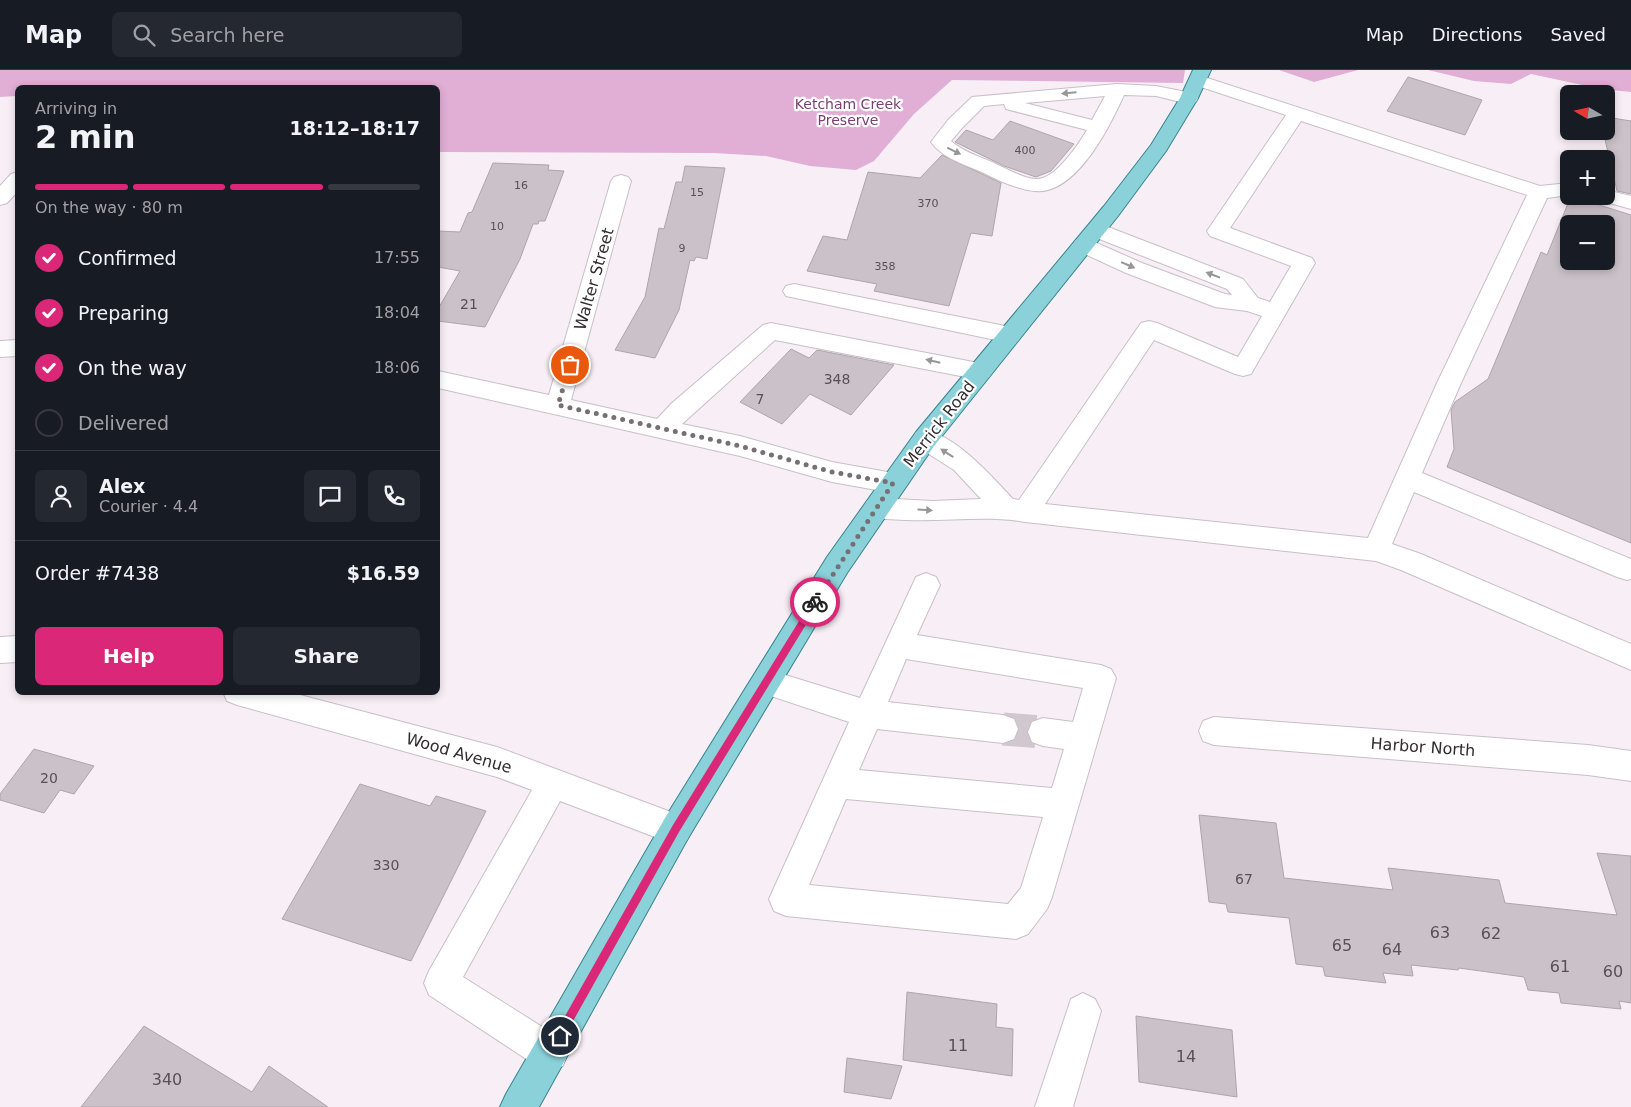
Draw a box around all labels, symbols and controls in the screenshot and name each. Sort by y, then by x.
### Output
search box [112,12,462,57]
text: Map [25,21,82,49]
icon: search [130,21,158,49]
text: Search here [170,24,284,46]
text: Map [1366,24,1404,45]
text: Directions [1432,24,1522,45]
text: Saved [1550,24,1606,45]
north arrow [1560,85,1615,140]
map controls [1560,85,1615,270]
one-way arrow [1060,90,1076,98]
park label: Ketcham Creek Preserve [795,96,902,128]
text: Arriving in [35,99,117,118]
text: 18:12–18:17 [290,117,420,139]
text: 2 min [35,118,136,156]
house number: 400 [1015,144,1036,157]
one-way arrow [947,147,961,155]
button: + [1560,150,1615,205]
house number: 16 [514,179,528,192]
house number: 15 [690,186,704,199]
house number: 370 [918,197,939,210]
text: On the way · 80 m [35,198,183,217]
button: − [1560,215,1615,270]
house number: 10 [490,220,504,233]
street label: Walter Street [570,226,618,332]
house number: 9 [679,242,686,255]
icon: check [35,244,63,272]
text: Confirmed [78,247,177,269]
text: 17:55 [374,248,420,267]
house number: 358 [875,260,896,273]
one-way arrow [1121,261,1135,269]
one-way arrow [1205,271,1220,278]
house number: 21 [460,296,478,312]
icon: check [35,299,63,327]
text: Preparing [78,302,169,324]
text: 18:04 [374,303,420,322]
pin [549,344,591,386]
icon: bag [556,351,584,379]
icon: check [35,354,63,382]
text: On the way [78,357,187,379]
one-way arrow [925,357,940,365]
text: 18:06 [374,358,420,377]
house number: 348 [824,371,850,387]
street label: Merrick Road [899,377,979,471]
house number: 7 [756,391,764,407]
text: Delivered [78,412,169,434]
one-way arrow [940,448,954,458]
button: person [35,470,87,522]
button: chat [304,470,356,522]
button: phone [368,470,420,522]
text: Alex [99,475,145,497]
text: Courier · 4.4 [99,497,198,516]
one-way arrow [917,507,933,515]
text: Order #7438 [35,562,159,584]
text: $16.59 [347,562,420,584]
courier [790,577,840,627]
icon: bike [801,588,829,616]
button: Help [35,627,223,685]
button: Share [233,627,420,685]
street label: Wood Avenue [404,729,514,777]
street label: Harbor North [1370,734,1476,760]
house number: 20 [40,770,58,786]
house number: 330 [373,857,399,873]
house number: 67 [1235,871,1253,887]
house number: 63 [1430,923,1450,942]
house number: 62 [1481,924,1501,943]
house number: 65 [1332,936,1352,955]
house number: 64 [1382,940,1402,959]
house number: 61 [1550,957,1570,976]
house number: 60 [1603,962,1623,981]
pin [539,1015,581,1057]
icon: home [546,1022,574,1050]
house number: 11 [948,1036,968,1055]
house number: 14 [1176,1047,1196,1066]
house number: 340 [152,1070,182,1089]

